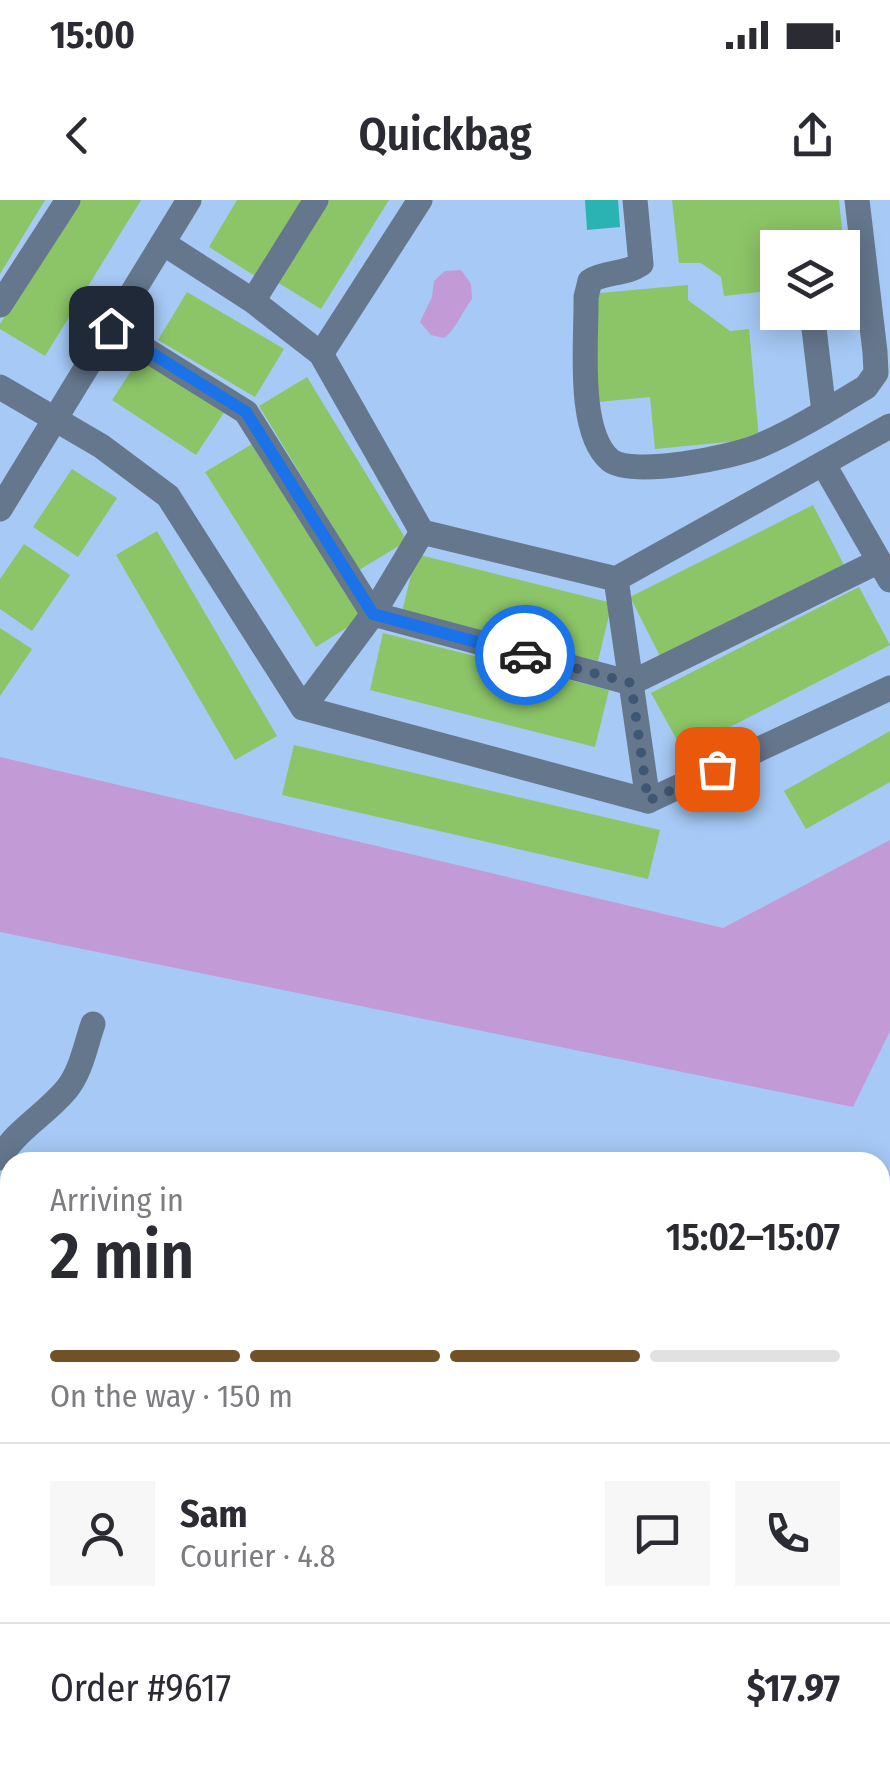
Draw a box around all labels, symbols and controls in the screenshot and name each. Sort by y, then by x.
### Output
text: 15:00 [50,12,135,58]
icon: back [50,108,105,163]
text: Quickbag [358,108,532,162]
icon: share [785,108,840,163]
map controls [760,230,860,330]
button: layers [760,230,860,330]
pin [69,286,154,371]
icon: home [84,301,139,356]
courier [475,605,575,705]
icon: car [498,628,553,683]
pin [675,727,760,812]
icon: bag [690,742,745,797]
text: Arriving in [50,1181,184,1219]
text: 15:02–15:07 [666,1214,840,1260]
text: 2 min [50,1217,194,1295]
text: On the way · 150 m [50,1377,293,1415]
button: person [50,1481,155,1586]
button: chat [605,1481,710,1586]
button: phone [735,1481,840,1586]
text: Sam [180,1491,248,1537]
text: Courier · 4.8 [180,1537,336,1575]
text: Order #9617 [50,1665,231,1711]
text: $17.97 [747,1665,840,1711]

